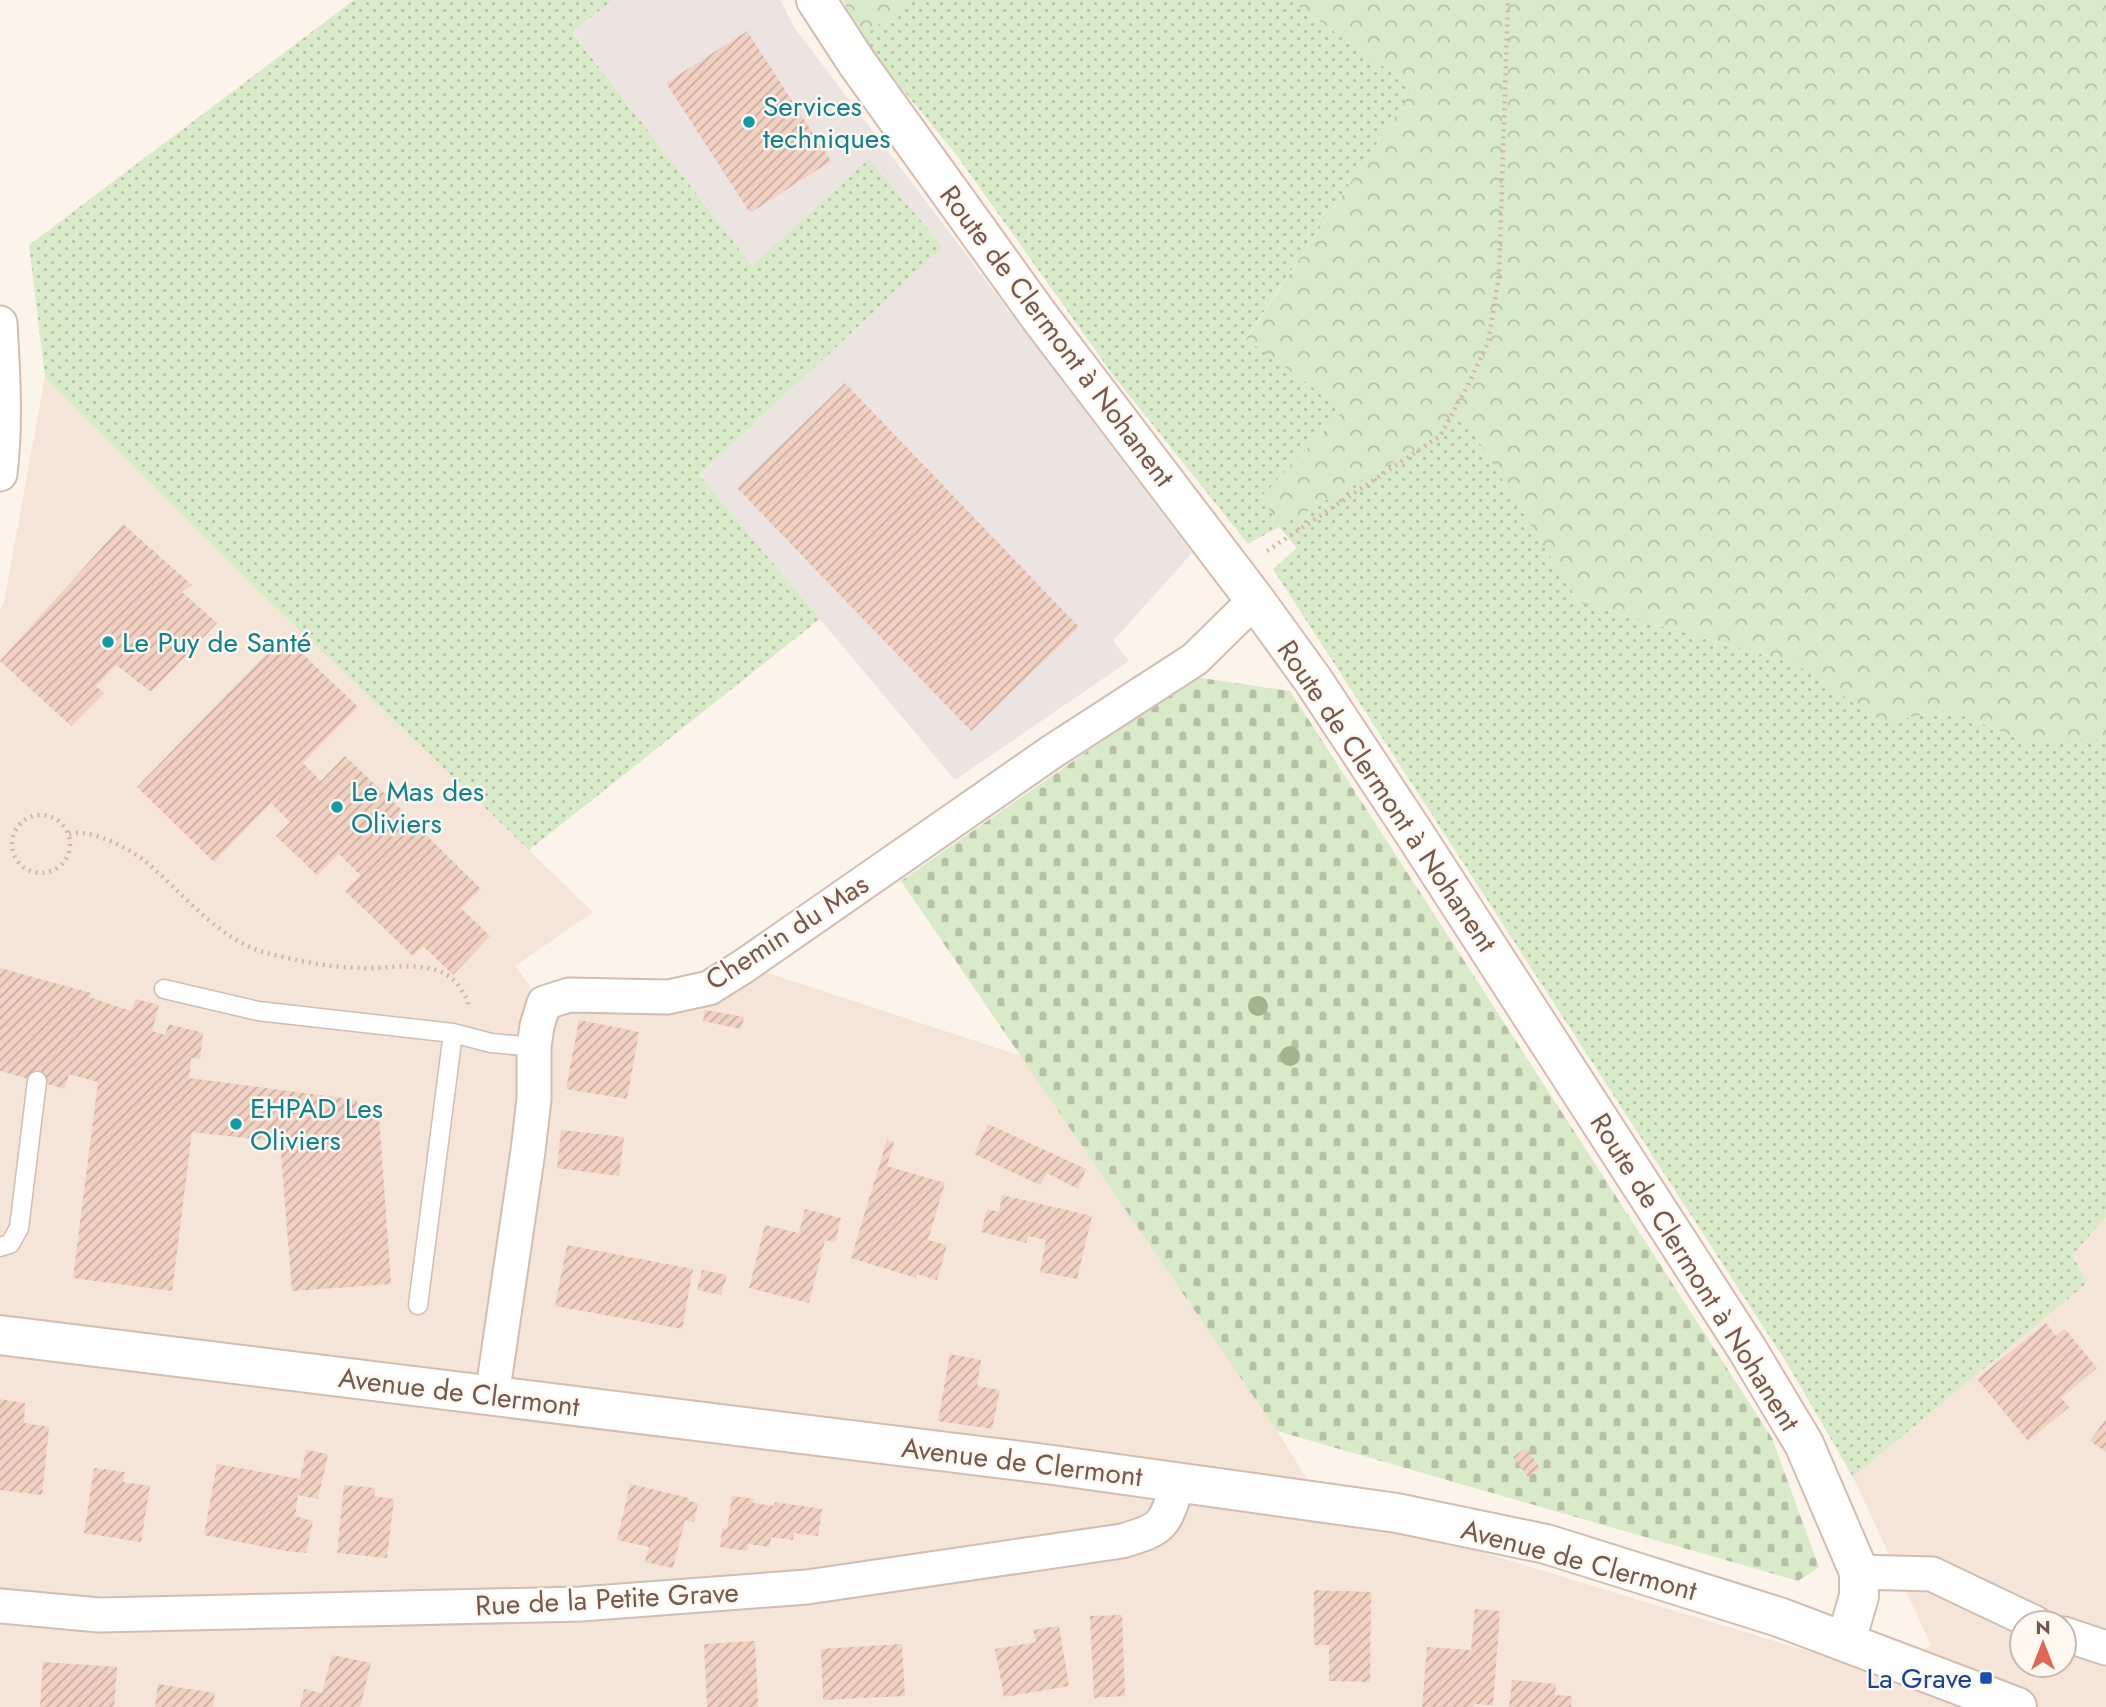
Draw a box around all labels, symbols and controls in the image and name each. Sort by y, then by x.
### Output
place label: Services techniques [763,86,891,159]
marker: Services techniques [741,114,757,130]
street label: Route de Clermont à Nohanent [930,177,1184,496]
place label: Le Puy de Santé [122,622,311,663]
street label: Route de Clermont à Nohanent [1267,632,1507,960]
marker: Le Puy de Santé [100,634,116,650]
place label: Le Mas des Oliviers [351,771,484,844]
marker: Le Mas des Oliviers [329,799,345,815]
street label: Chemin du Mas [697,864,877,1000]
place label: EHPAD Les Oliviers [250,1088,383,1161]
street label: Route de Clermont à Nohanent [1580,1105,1810,1439]
marker: EHPAD Les Oliviers [228,1116,244,1132]
street label: Avenue de Clermont [336,1357,582,1427]
street label: Avenue de Clermont [899,1427,1145,1497]
street label: Avenue de Clermont [1457,1509,1702,1611]
street label: Rue de la Petite Grave [474,1572,740,1626]
north arrow [2008,1609,2078,1679]
text: N [2035,1614,2051,1641]
place label: La Grave [1867,1658,1972,1699]
marker: La Grave [1978,1670,1994,1686]

